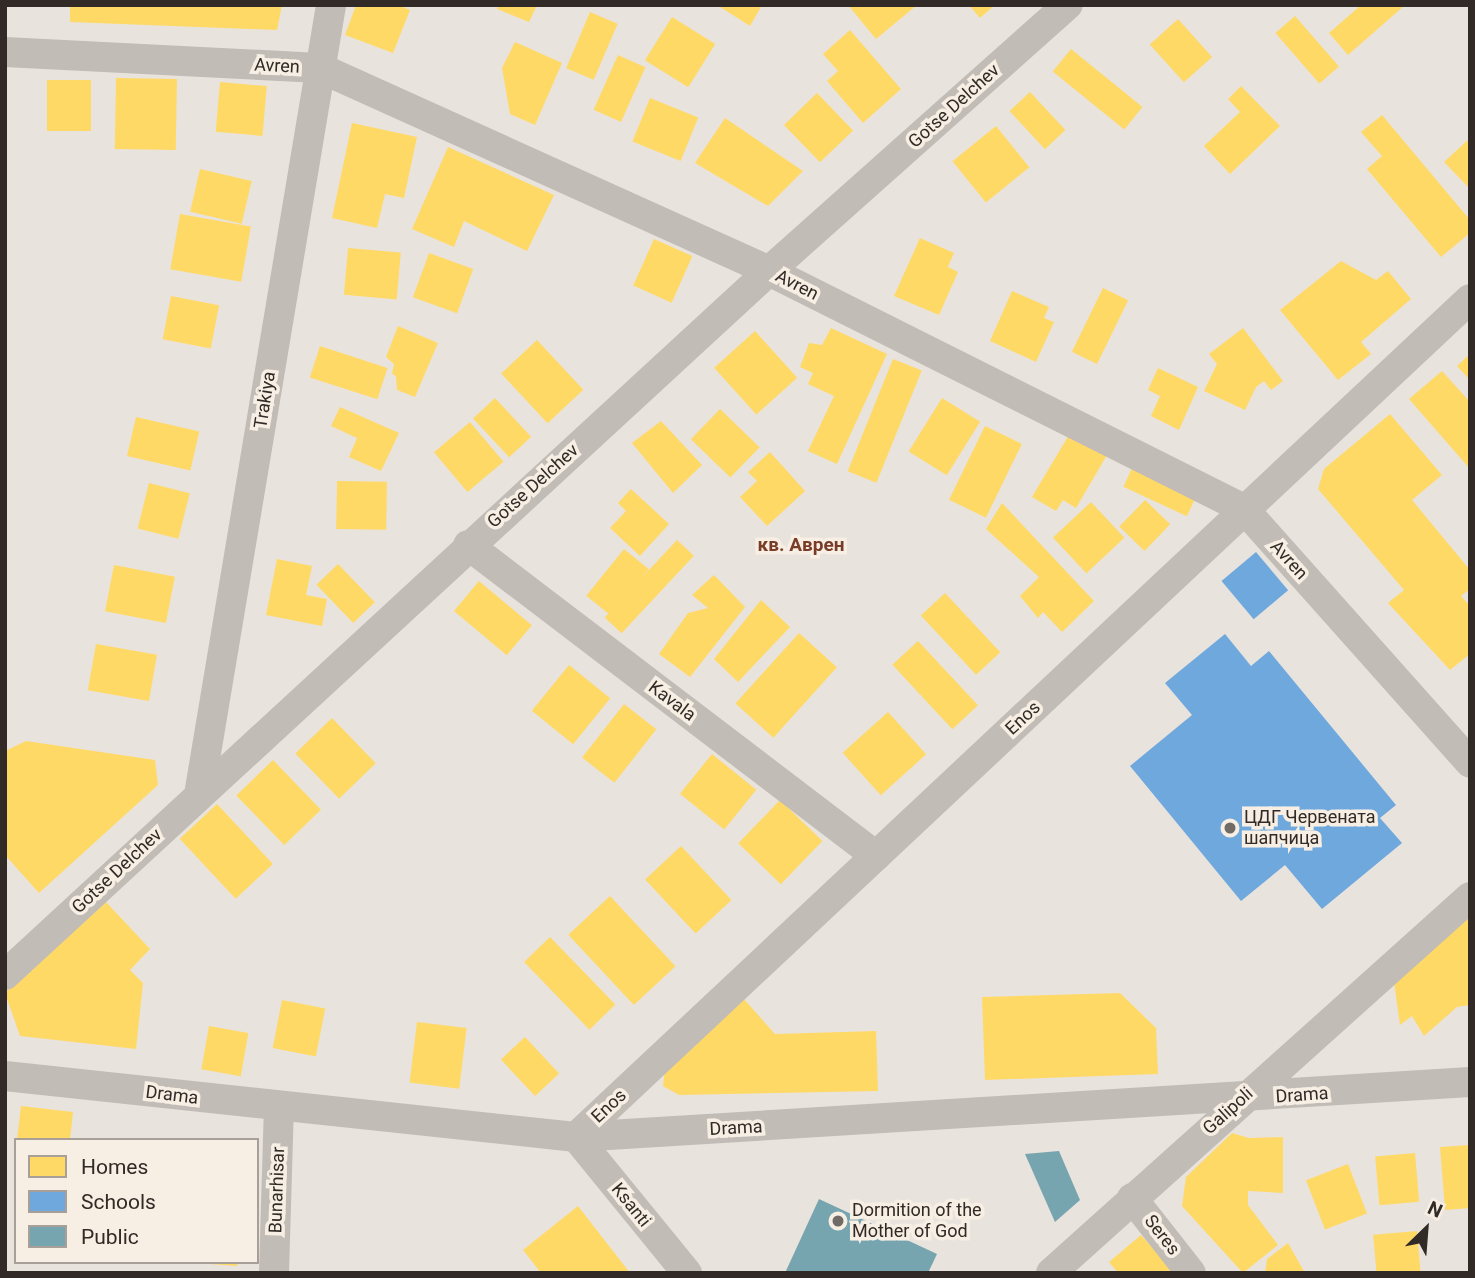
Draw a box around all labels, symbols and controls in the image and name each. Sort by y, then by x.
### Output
street label: Avren [254,54,300,78]
street label: Gotse Delchev [904,60,1004,152]
street label: Avren [772,265,822,305]
street label: Trakiya [250,370,280,430]
street label: Gotse Delchev [483,440,583,532]
district label: кв. Аврен [758,534,844,556]
street label: Avren [1266,536,1312,584]
street label: Kavala [644,676,700,726]
street label: Enos [1001,697,1045,739]
place label: ЦДГ Червената шапчица [1244,807,1376,850]
marker: ЦДГ Червената шапчица [1222,820,1238,836]
street label: Gotse Delchev [68,824,166,918]
street label: Drama [144,1081,200,1109]
street label: Drama [1275,1082,1329,1108]
street label: Galipoli [1199,1083,1257,1139]
street label: Enos [587,1085,631,1127]
street label: Drama [709,1116,763,1140]
legend [14,1138,259,1264]
street label: Bunarhisar [265,1146,289,1234]
text: Homes [81,1155,148,1179]
street label: Ksanti [607,1179,655,1231]
text: Schools [81,1190,156,1214]
north arrow [1391,1194,1461,1264]
text: N [1424,1196,1446,1223]
place label: Dormition of the Mother of God [852,1200,982,1242]
street label: Seres [1140,1211,1184,1259]
marker: Dormition of the Mother of God [830,1213,846,1229]
text: Public [81,1225,139,1249]

